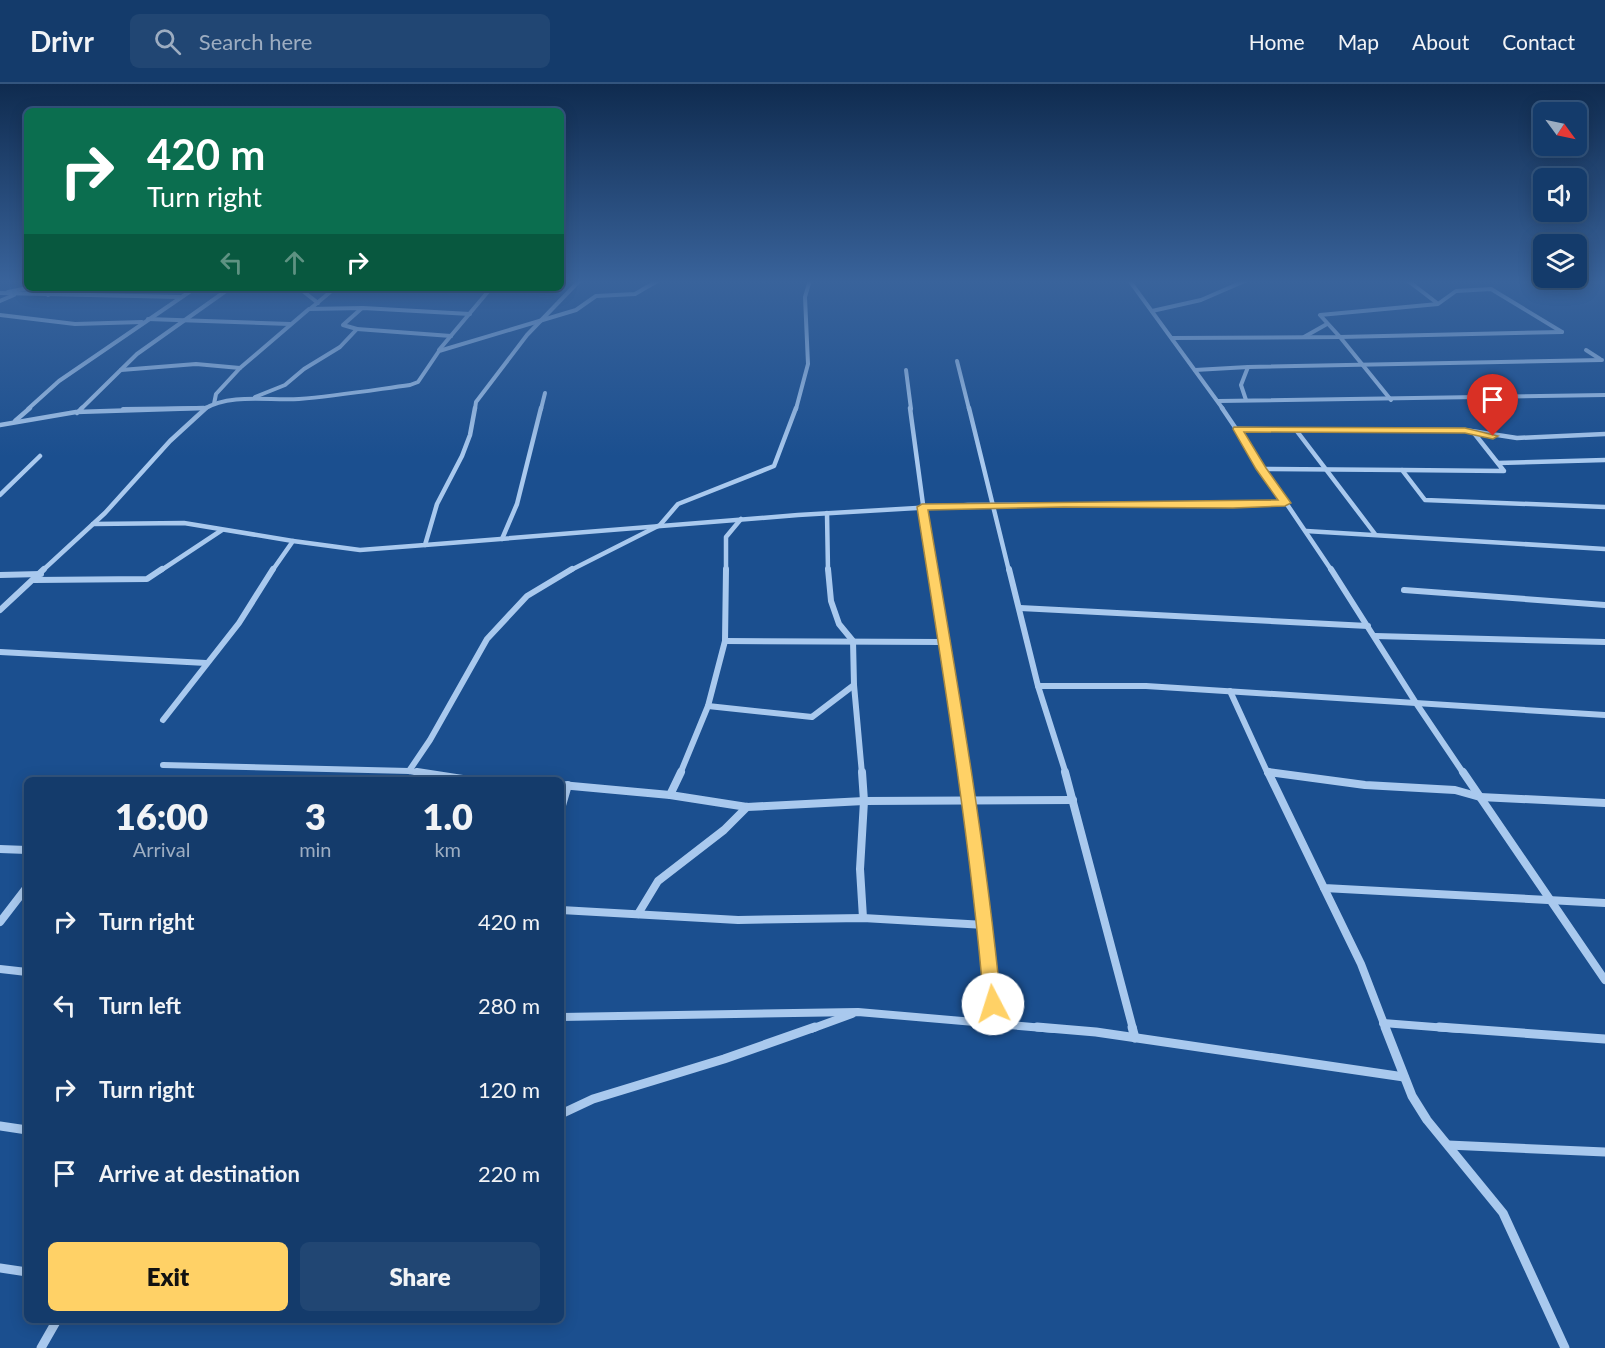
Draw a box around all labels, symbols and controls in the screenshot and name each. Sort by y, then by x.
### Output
search box [130,14,550,68]
text: Drivr [30,24,94,58]
icon: search [151,25,184,58]
text: Search here [199,28,312,55]
text: Home [1249,29,1305,54]
text: Map [1338,29,1379,54]
text: About [1412,29,1469,54]
text: Contact [1502,29,1575,54]
north arrow [1533,102,1587,156]
map controls [1533,102,1587,288]
text: 420 m [147,129,265,179]
icon: right [48,132,126,210]
button: sound [1533,168,1587,222]
text: Turn right [147,180,262,213]
button: layers [1533,234,1587,288]
icon: left [215,246,248,279]
icon: ahead [278,246,311,279]
icon: right [341,246,374,279]
pin [1467,374,1518,436]
icon: arrive [1476,383,1509,416]
text: 16:00 [115,794,208,838]
text: 3 [305,794,326,838]
text: 1.0 [423,794,473,838]
text: Arrival [133,837,190,861]
text: min [299,837,332,861]
text: km [434,837,461,861]
icon: right [48,905,81,938]
text: Turn right [99,908,194,935]
text: 420 m [478,908,540,935]
position arrow [961,972,1025,1036]
icon: left [48,989,81,1022]
text: Turn left [99,992,181,1019]
text: 280 m [478,992,540,1019]
icon: right [48,1073,81,1106]
text: Turn right [99,1076,194,1103]
text: 120 m [478,1076,540,1103]
icon: arrive [48,1157,81,1190]
text: Arrive at destination [99,1160,300,1187]
text: 220 m [478,1160,540,1187]
button: Exit [48,1242,288,1311]
button: Share [300,1242,540,1311]

